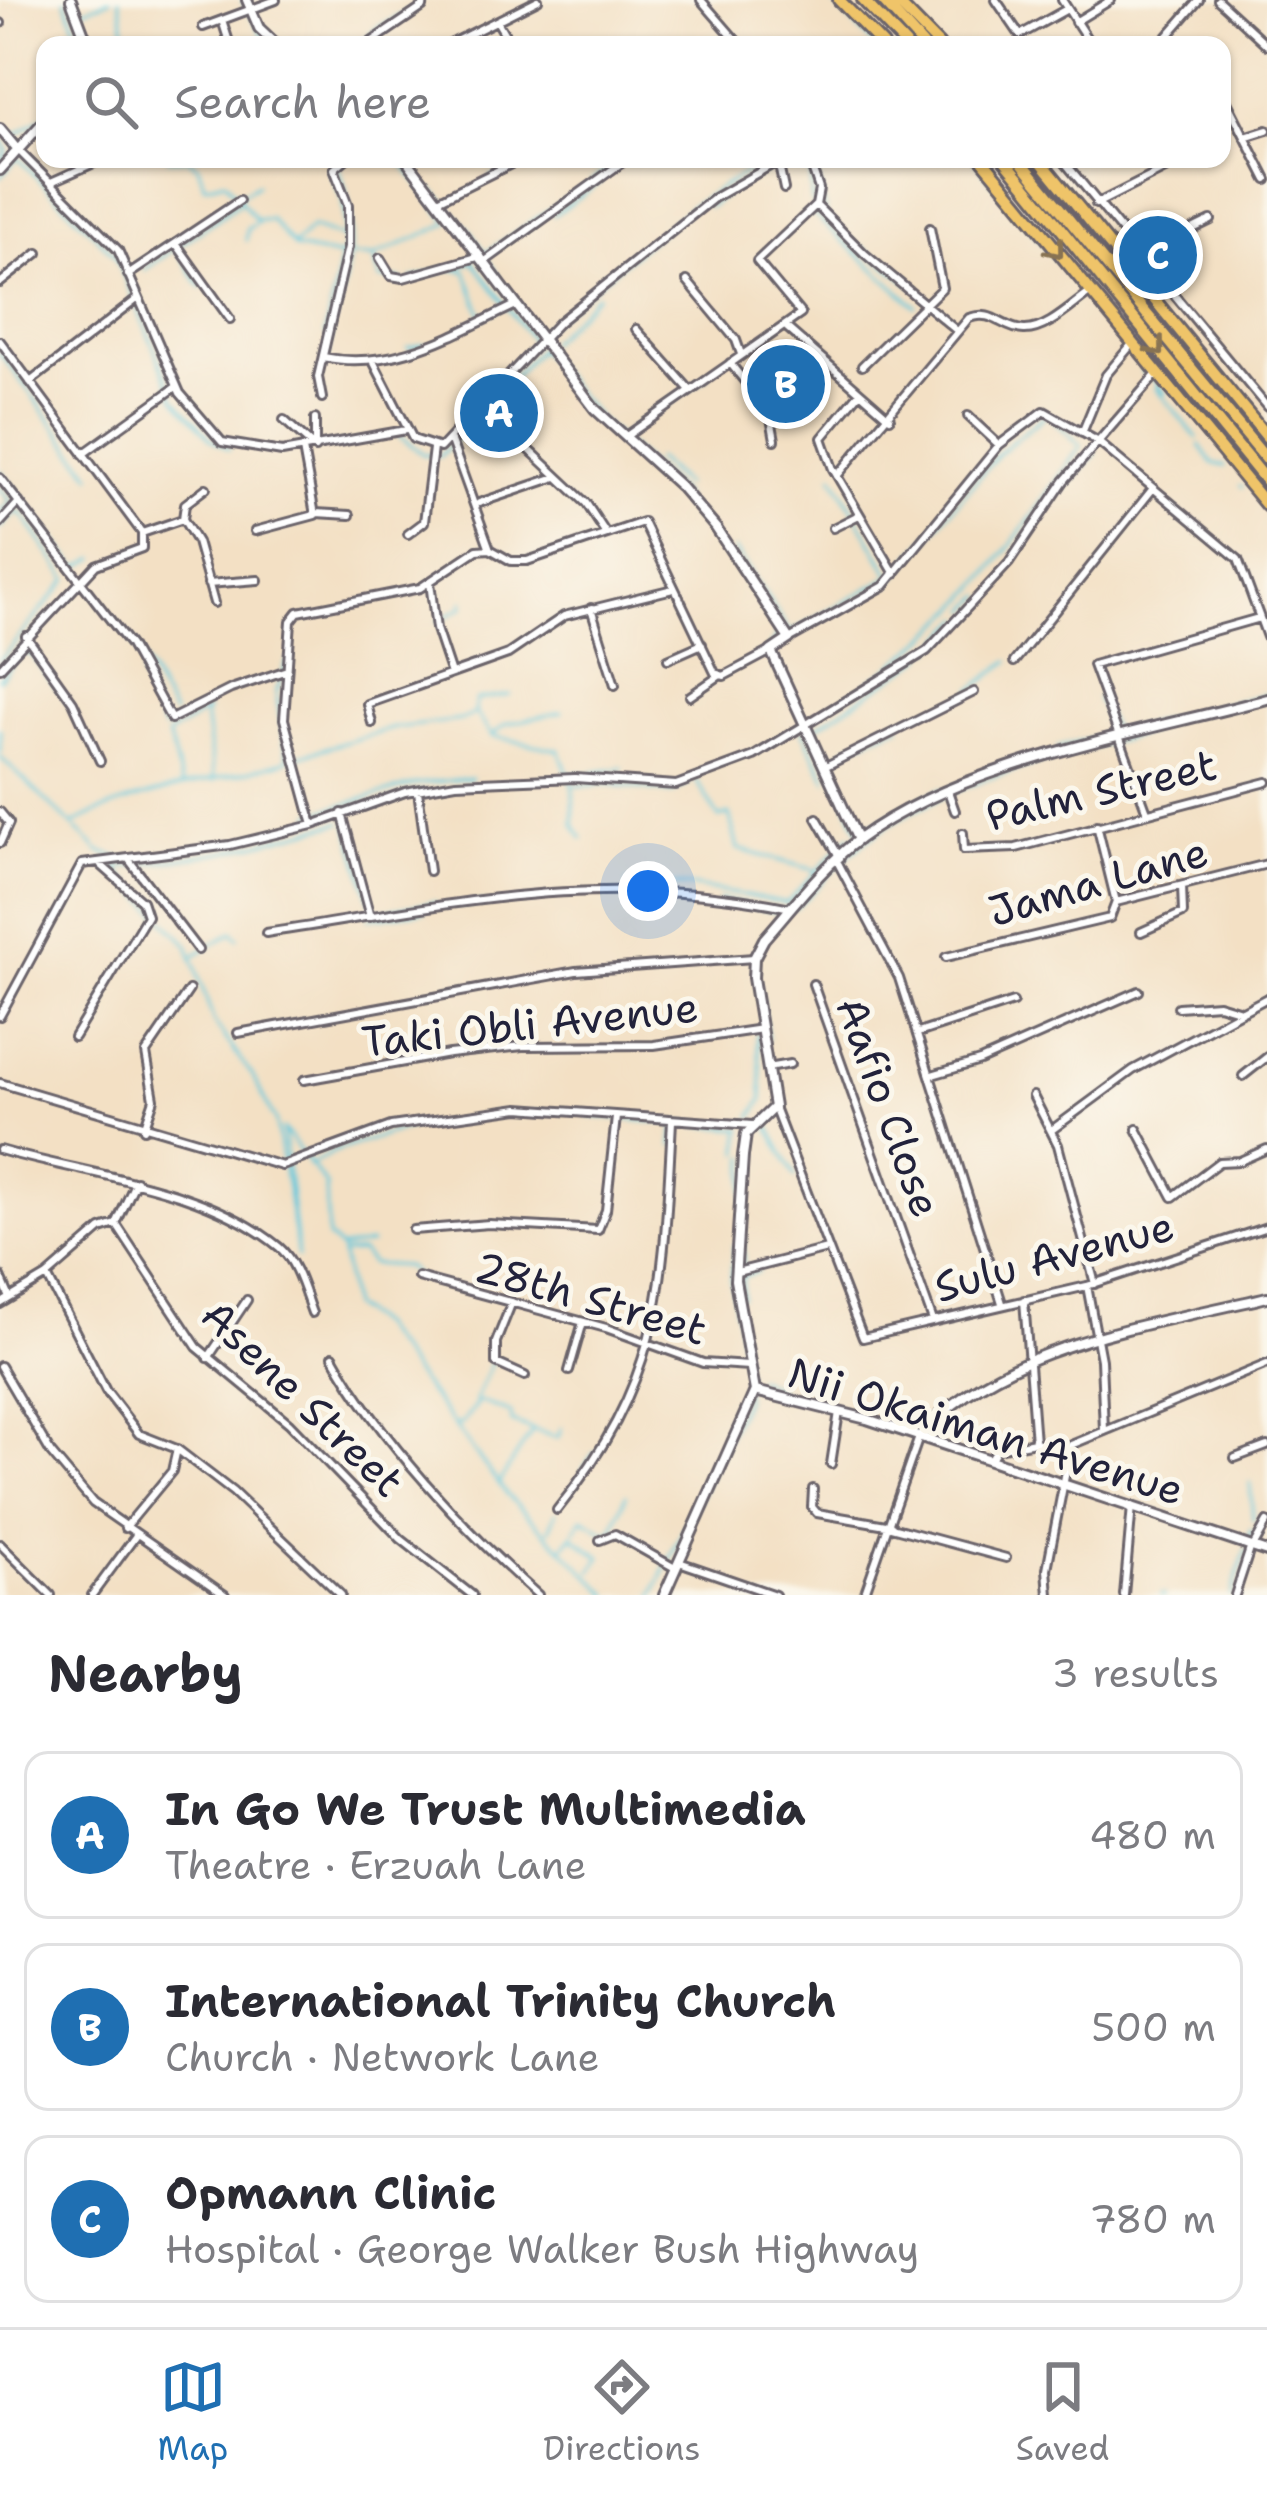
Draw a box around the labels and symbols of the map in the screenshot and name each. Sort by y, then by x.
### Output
pin: C [1119,210,1197,300]
one-way arrow [1042,236,1063,258]
one-way arrow [1143,335,1164,357]
pin: B [747,339,825,429]
pin: A [460,368,538,458]
street label: Palm Street [980,736,1222,844]
street label: Jama Lane [982,823,1214,939]
your location [618,861,678,921]
street label: Taki Obli Avenue [359,978,701,1070]
street label: Aafio Close [823,989,955,1225]
street label: Sulu Avenue [928,1197,1180,1315]
street label: 28th Street [469,1238,713,1358]
street label: Asene Street [190,1287,416,1509]
street label: Nii Okaiman Avenue [781,1344,1191,1518]

